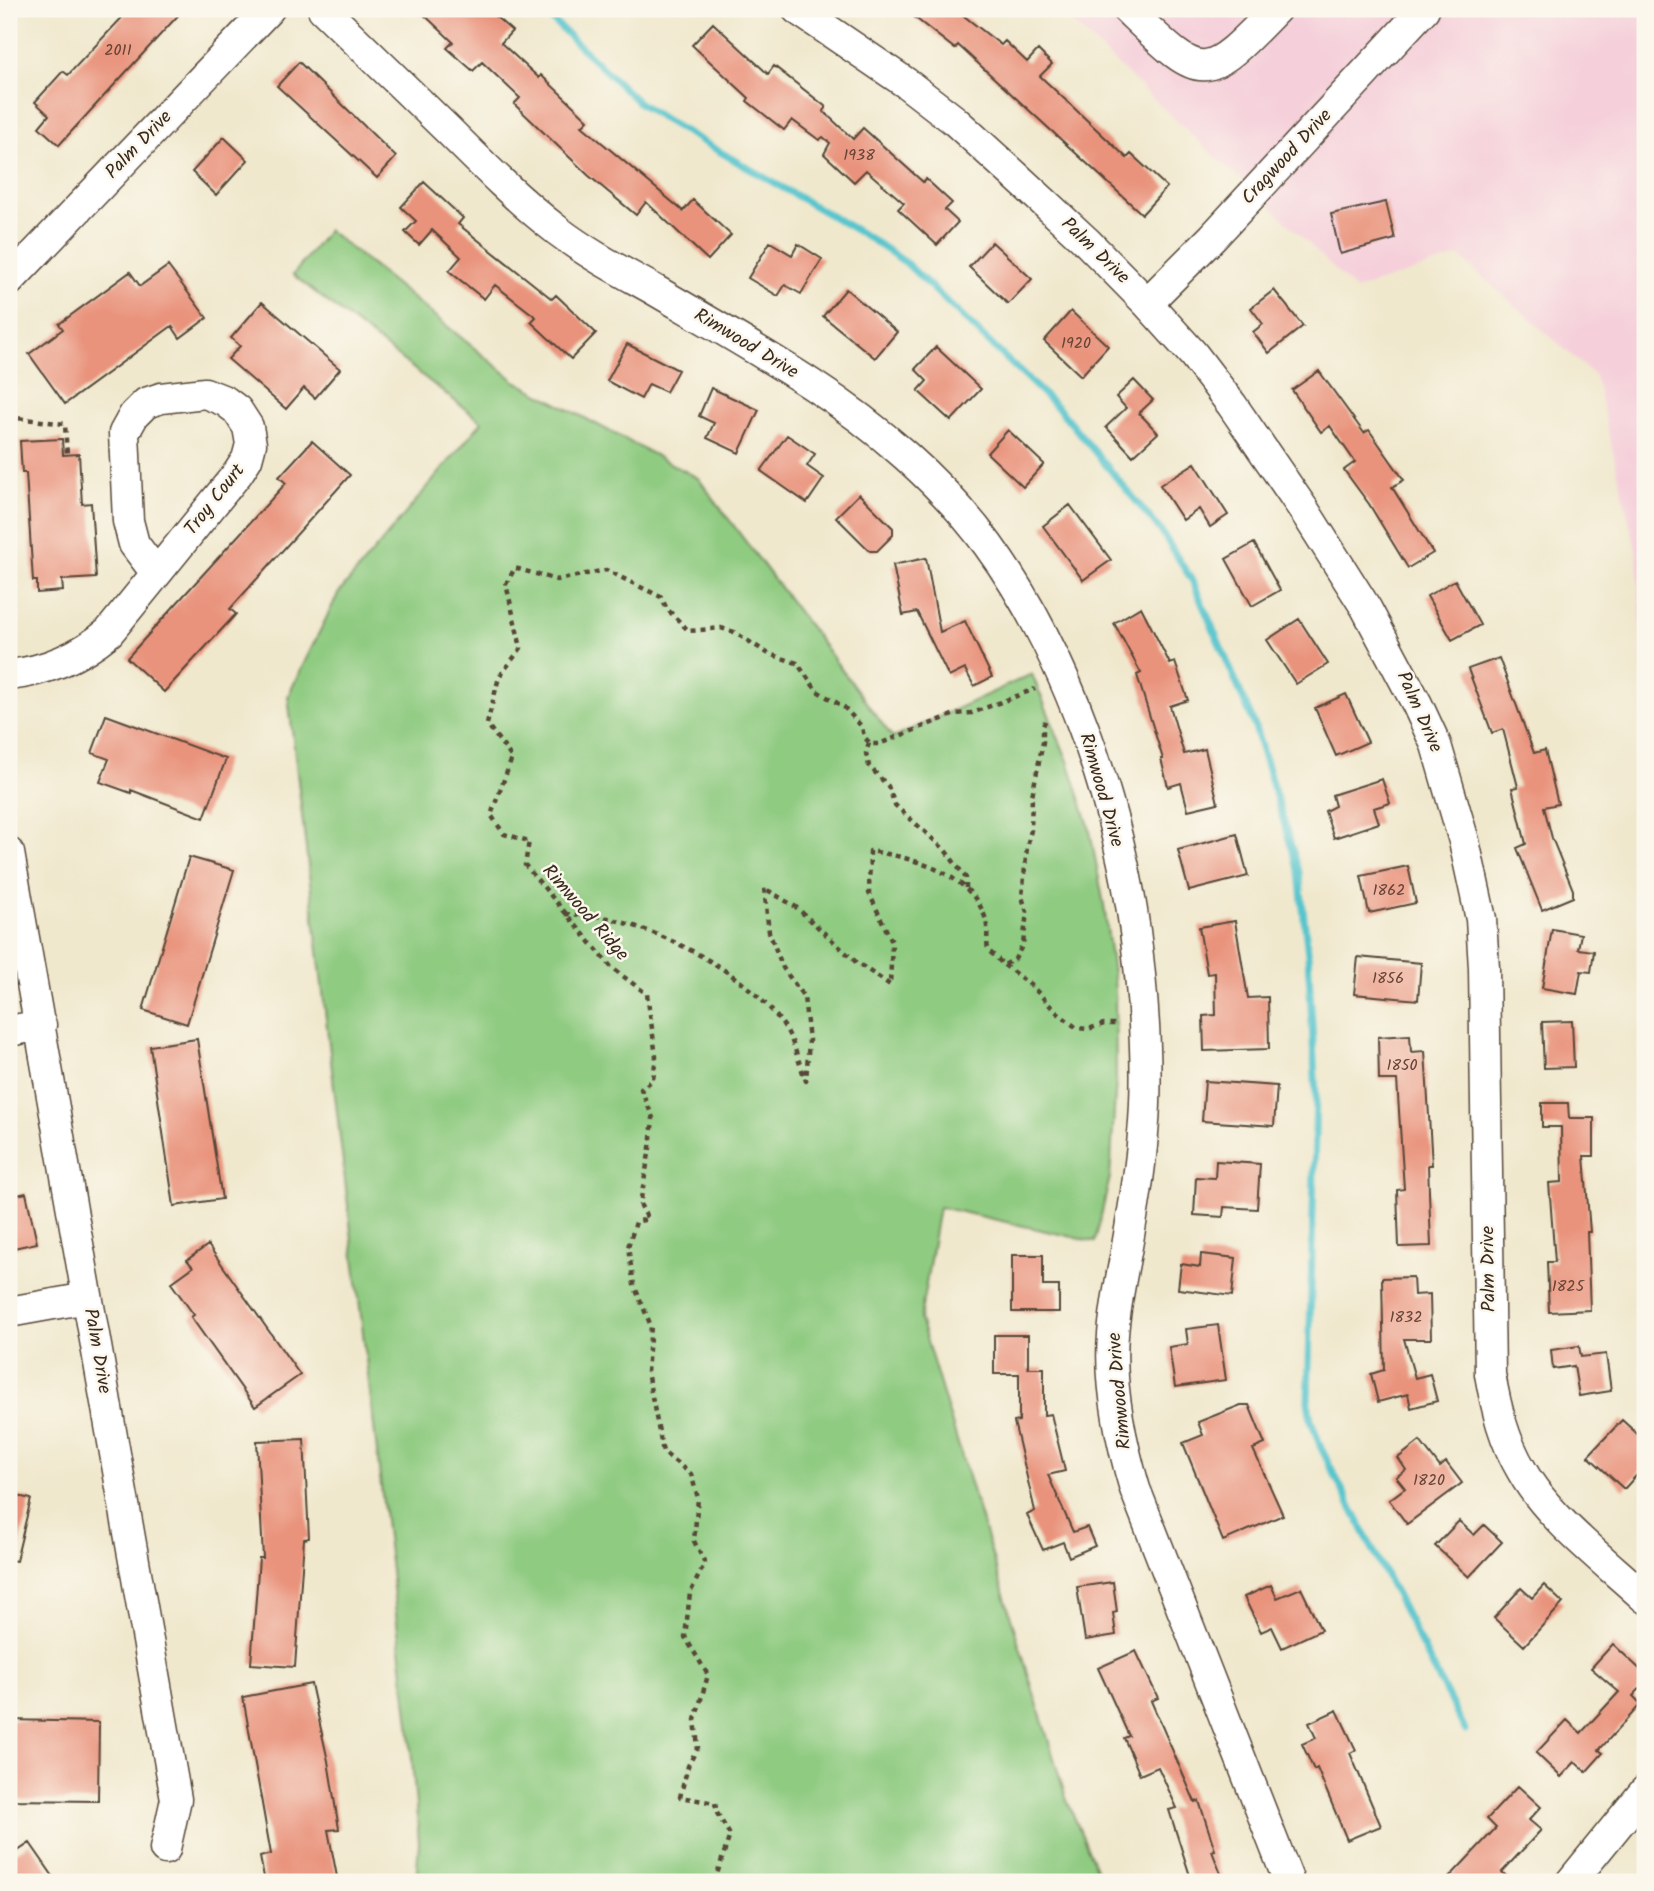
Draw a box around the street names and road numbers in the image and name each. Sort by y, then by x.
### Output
street label: Cragwood Drive [1234,102,1340,212]
street label: Palm Drive [98,103,180,186]
street label: Palm Drive [1054,210,1137,292]
street label: Rimwood Drive [688,301,804,387]
street label: Troy Court [177,457,253,542]
street label: Palm Drive [1388,666,1450,758]
street label: Rimwood Drive [1070,729,1132,851]
street label: Rimwood Ridge [534,858,636,969]
street label: Palm Drive [1473,1225,1505,1312]
street label: Palm Drive [75,1306,119,1397]
street label: Rimwood Drive [1100,1331,1140,1451]

